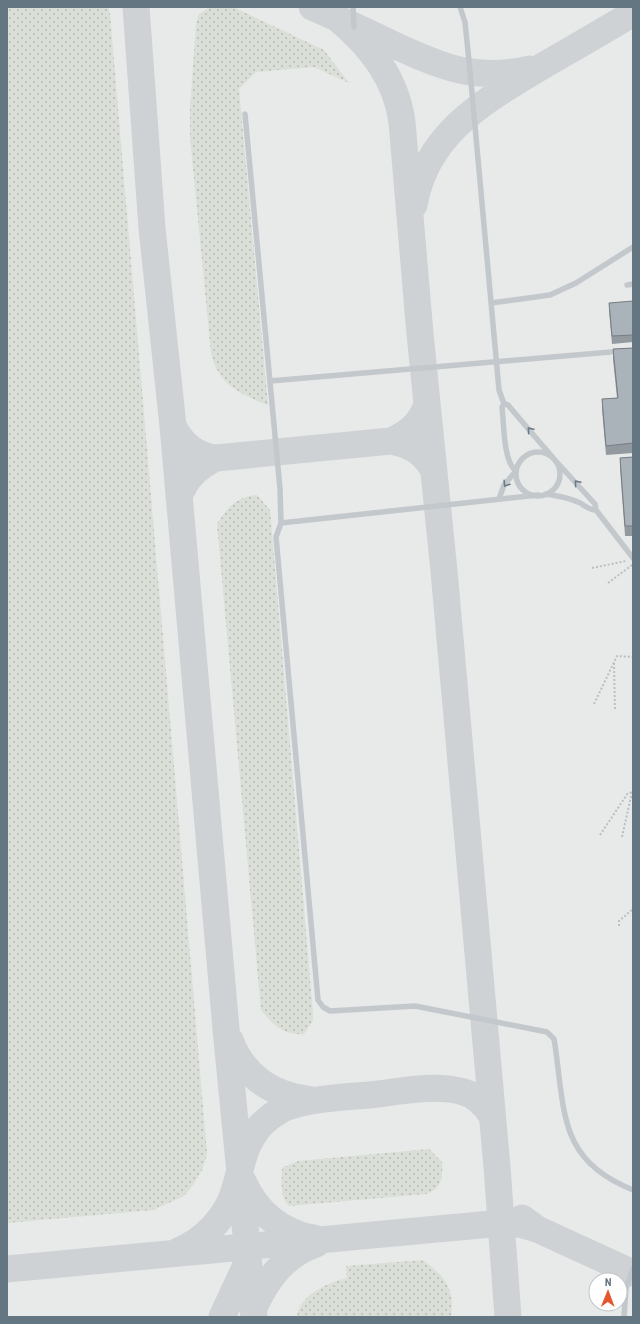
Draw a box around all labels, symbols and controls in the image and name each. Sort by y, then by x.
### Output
one-way arrow [528,427,535,435]
one-way arrow [503,480,510,487]
one-way arrow [574,480,581,488]
north arrow [588,1272,628,1312]
text: N [605,1276,612,1289]

